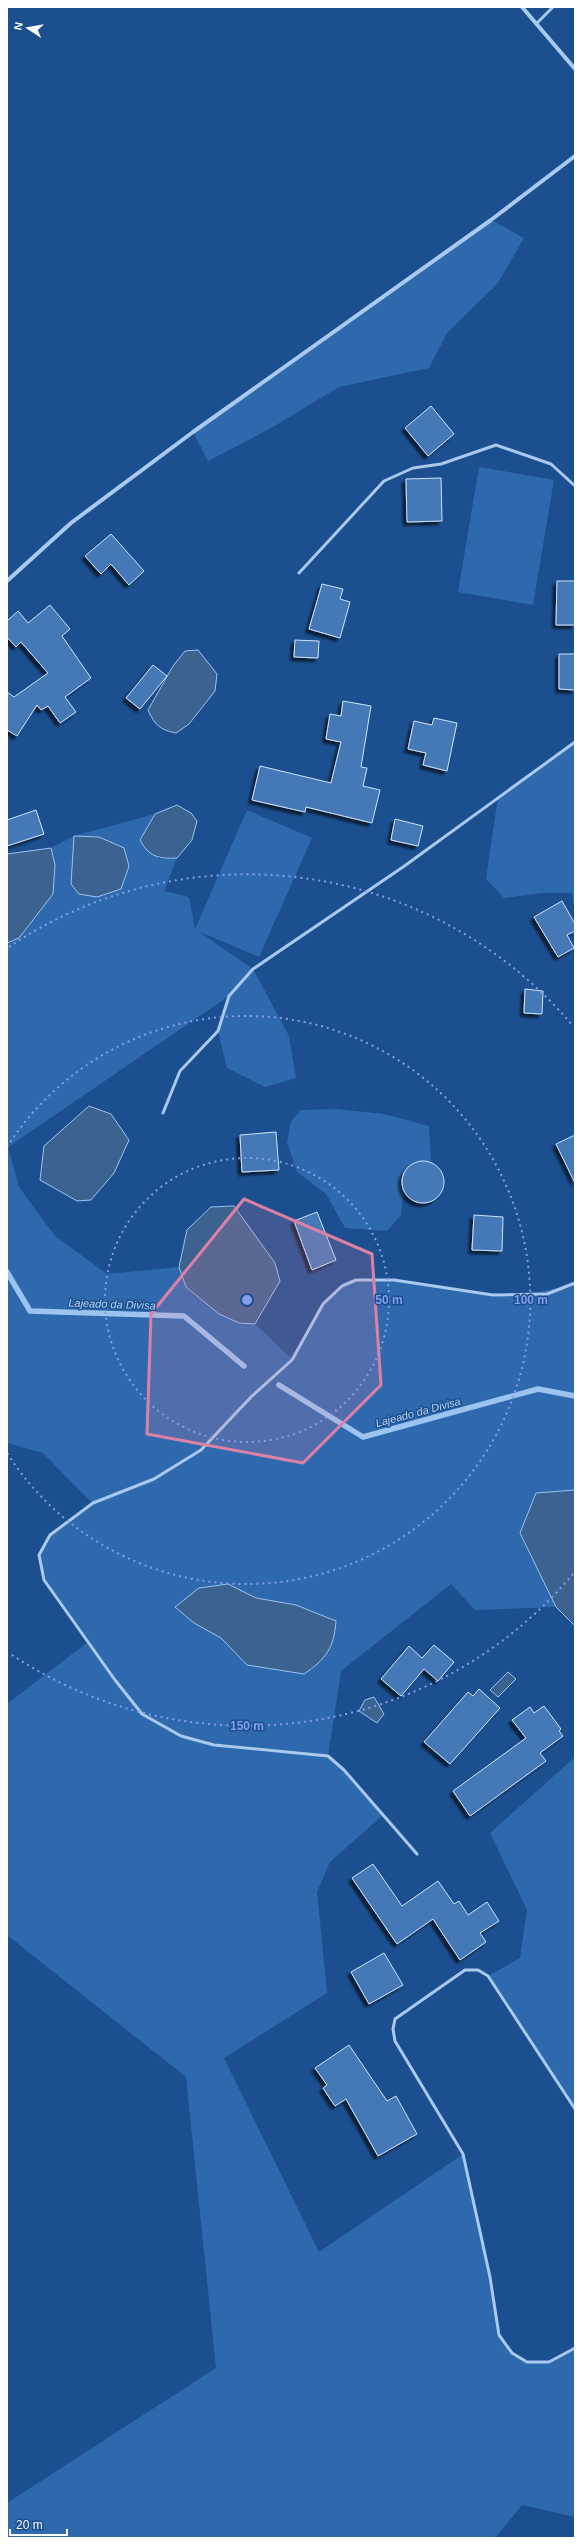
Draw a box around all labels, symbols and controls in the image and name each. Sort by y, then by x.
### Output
north arrow [8,8,48,48]
text: N [12,21,25,31]
centre of rings [240,1293,254,1307]
text: 50 m [375,1293,403,1307]
text: 100 m [514,1293,548,1307]
water label: Lajeado da Divisa [68,1296,156,1312]
water label: Lajeado da Divisa [374,1395,462,1429]
text: 150 m [230,1719,264,1733]
scale bar [10,2511,67,2537]
text: 20 m [16,2518,43,2532]

